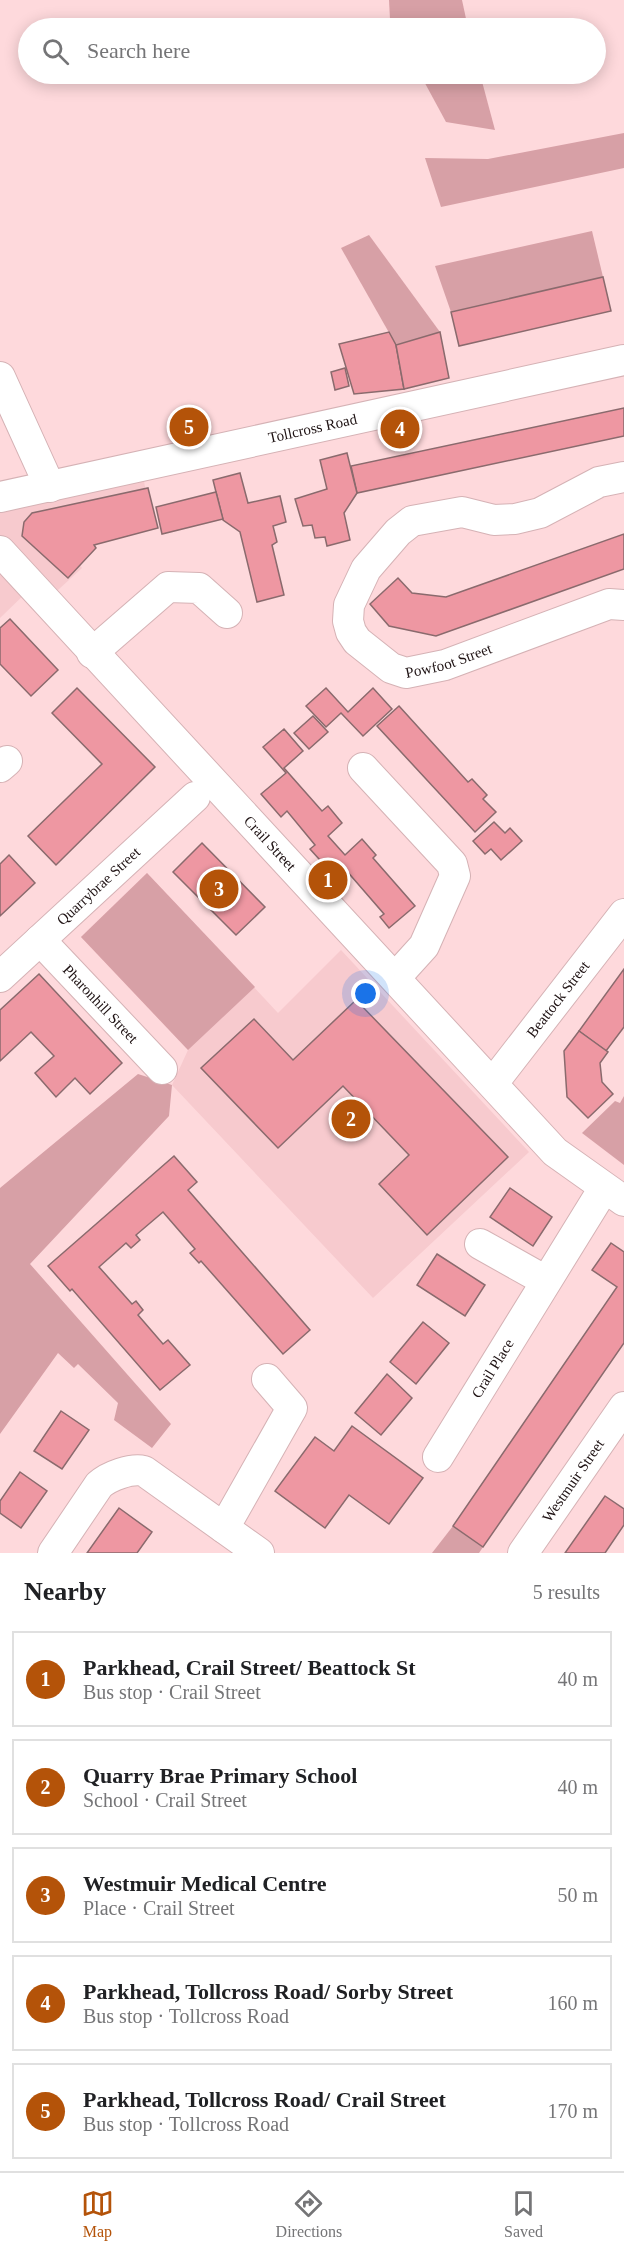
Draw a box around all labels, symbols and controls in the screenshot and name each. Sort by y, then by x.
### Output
search box [18,18,606,84]
icon: search [39,35,72,68]
text: Search here [87,38,190,63]
pin: 5 [170,404,208,450]
pin: 4 [380,406,420,452]
street label: Tollcross Road [267,411,359,446]
street label: Powfoot Street [404,640,495,681]
street label: Crail Street [241,813,300,875]
street label: Quarrybrae Street [54,843,144,928]
pin: 1 [308,858,348,902]
pin: 3 [200,866,238,912]
street label: Beattock Street [523,957,593,1041]
street label: Pharonhill Street [60,962,142,1047]
your location [351,979,380,1008]
pin: 2 [332,1096,370,1142]
street label: Crail Place [468,1336,517,1401]
street label: Westmuir Street [539,1436,608,1525]
text: Nearby [24,1577,106,1606]
text: 5 results [533,1581,600,1603]
text: Parkhead, Crail Street/ Beattock St [83,1655,416,1680]
text: 1 [41,1668,51,1690]
text: 40 m [557,1668,598,1690]
text: Bus stop · Crail Street [83,1681,261,1703]
text: Quarry Brae Primary School [83,1763,357,1788]
text: 2 [41,1776,51,1798]
text: 40 m [557,1776,598,1798]
text: School · Crail Street [83,1789,247,1811]
text: Westmuir Medical Centre [83,1871,327,1896]
text: 3 [41,1884,51,1906]
text: 50 m [557,1884,598,1906]
text: Place · Crail Street [83,1897,235,1919]
text: Parkhead, Tollcross Road/ Sorby Street [83,1979,453,2004]
text: 4 [41,1992,51,2014]
text: 160 m [547,1992,598,2014]
text: Bus stop · Tollcross Road [83,2005,289,2027]
text: Parkhead, Tollcross Road/ Crail Street [83,2087,446,2112]
text: 5 [41,2100,51,2122]
text: 170 m [547,2100,598,2122]
text: Bus stop · Tollcross Road [83,2113,289,2135]
tab: Map [81,2187,114,2241]
tab: Directions [276,2187,342,2241]
tab: Saved [504,2187,543,2241]

